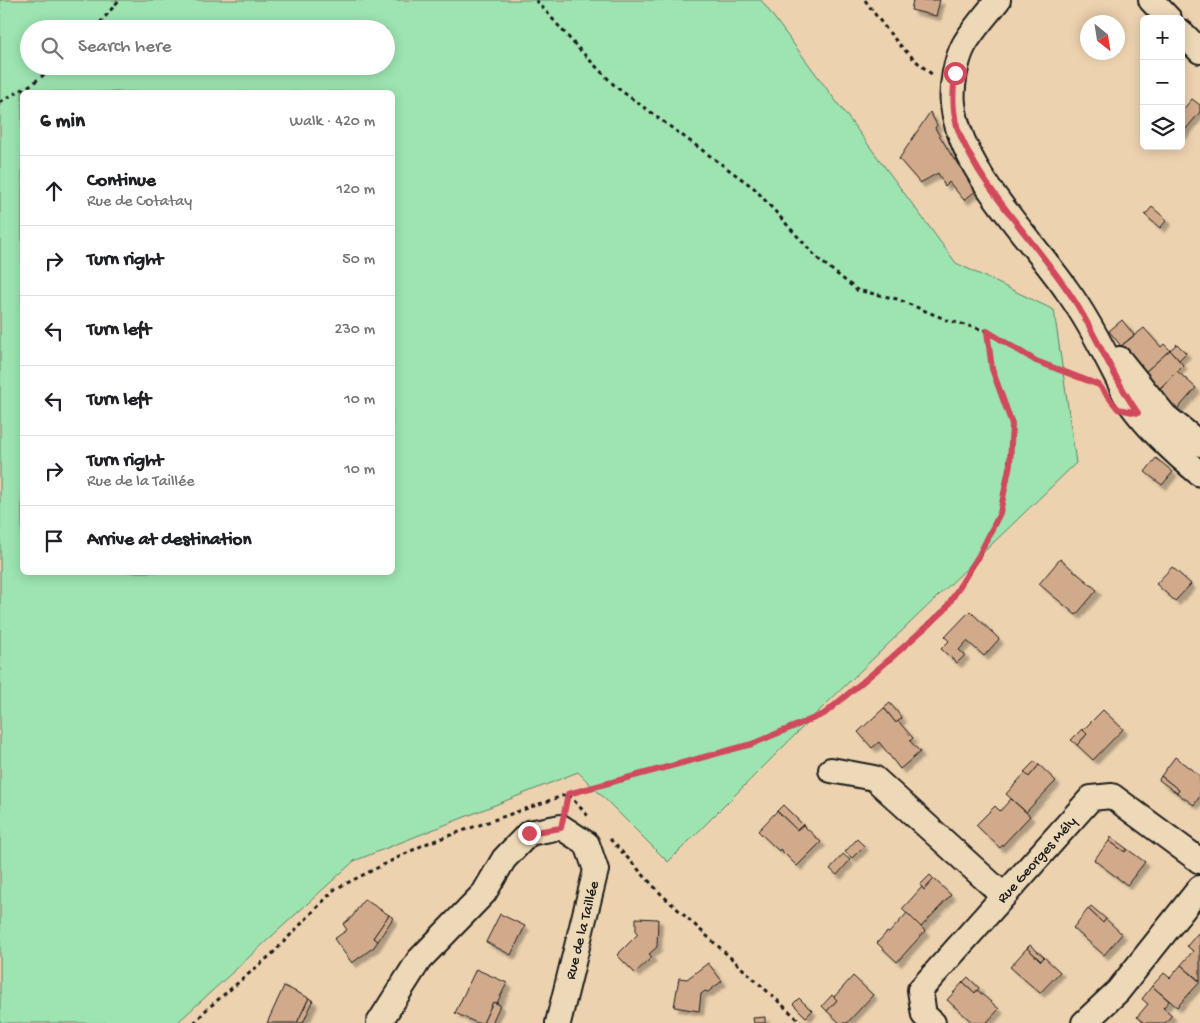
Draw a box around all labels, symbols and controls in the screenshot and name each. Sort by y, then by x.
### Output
north arrow [1080,15,1125,60]
map controls [1140,15,1185,150]
button: + [1140,15,1185,60]
search box [20,20,395,75]
icon: search [38,34,66,62]
text: Search here [78,36,172,59]
button: − [1140,60,1185,105]
route start [944,62,967,85]
button: layers [1140,105,1185,150]
text: 6 min [40,110,85,135]
text: Walk · 420 m [290,113,375,132]
text: Continue [87,170,156,193]
icon: ahead [40,177,68,205]
text: 120 m [336,181,375,200]
text: Rue de Cotatay [87,193,192,212]
icon: right [40,247,68,275]
text: Turn right [87,249,163,272]
text: 50 m [342,251,375,270]
icon: left [40,317,68,345]
text: Turn left [87,319,151,342]
text: 230 m [335,321,375,340]
icon: left [40,387,68,415]
text: Turn left [87,389,151,412]
text: 10 m [344,391,375,410]
text: Turn right [87,450,163,473]
icon: right [40,457,68,485]
text: 10 m [344,461,375,480]
text: Rue de la Taillée [87,473,195,492]
icon: arrive [40,527,68,555]
text: Arrive at destination [87,529,251,552]
street label: Rue Georges Mély [994,813,1082,907]
route end [518,822,541,845]
street label: Rue de la Taillée [562,879,604,982]

